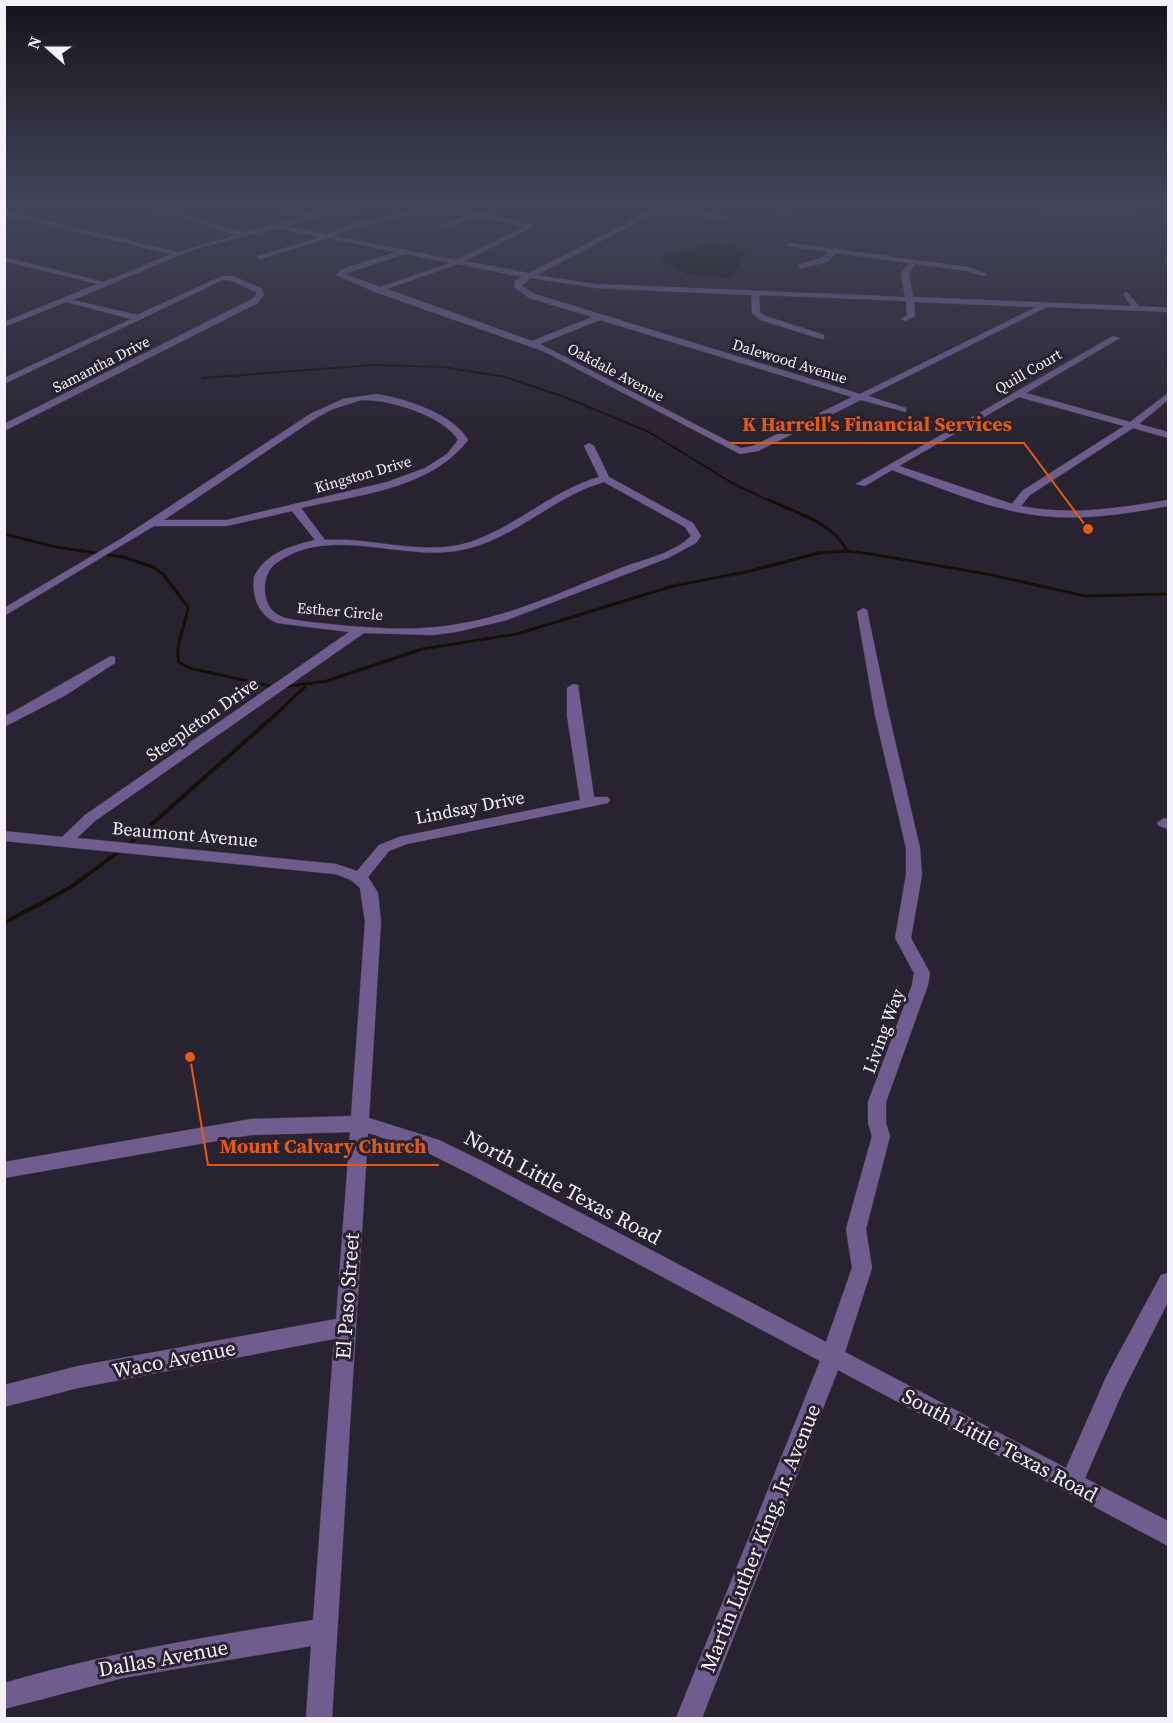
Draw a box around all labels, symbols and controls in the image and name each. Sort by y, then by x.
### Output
north arrow [18,18,78,78]
text: N [22,33,46,52]
street label: Samantha Drive [49,330,154,398]
street label: Dalewood Avenue [730,334,850,389]
street label: Oakdale Avenue [564,338,668,407]
street label: Quill Court [991,343,1065,399]
callout: K Harrell's Financial Services [730,405,1024,443]
text: K Harrell's Financial Services [742,410,1012,438]
street label: Kingston Drive [312,450,414,498]
street label: Esther Circle [296,597,384,625]
street label: Steepleton Drive [141,671,263,767]
street label: Lindsay Drive [413,784,527,830]
street label: Beaumont Avenue [111,815,259,853]
street label: Living Way [856,984,910,1077]
street label: North Little Texas Road [459,1123,667,1251]
callout: Mount Calvary Church [208,1127,439,1165]
text: Mount Calvary Church [220,1132,426,1160]
street label: El Paso Street [328,1232,366,1360]
street label: Waco Avenue [110,1333,238,1385]
street label: South Little Texas Road [897,1381,1103,1509]
street label: Martin Luther King, Jr. Avenue [693,1400,827,1676]
street label: Dallas Avenue [96,1632,230,1684]

